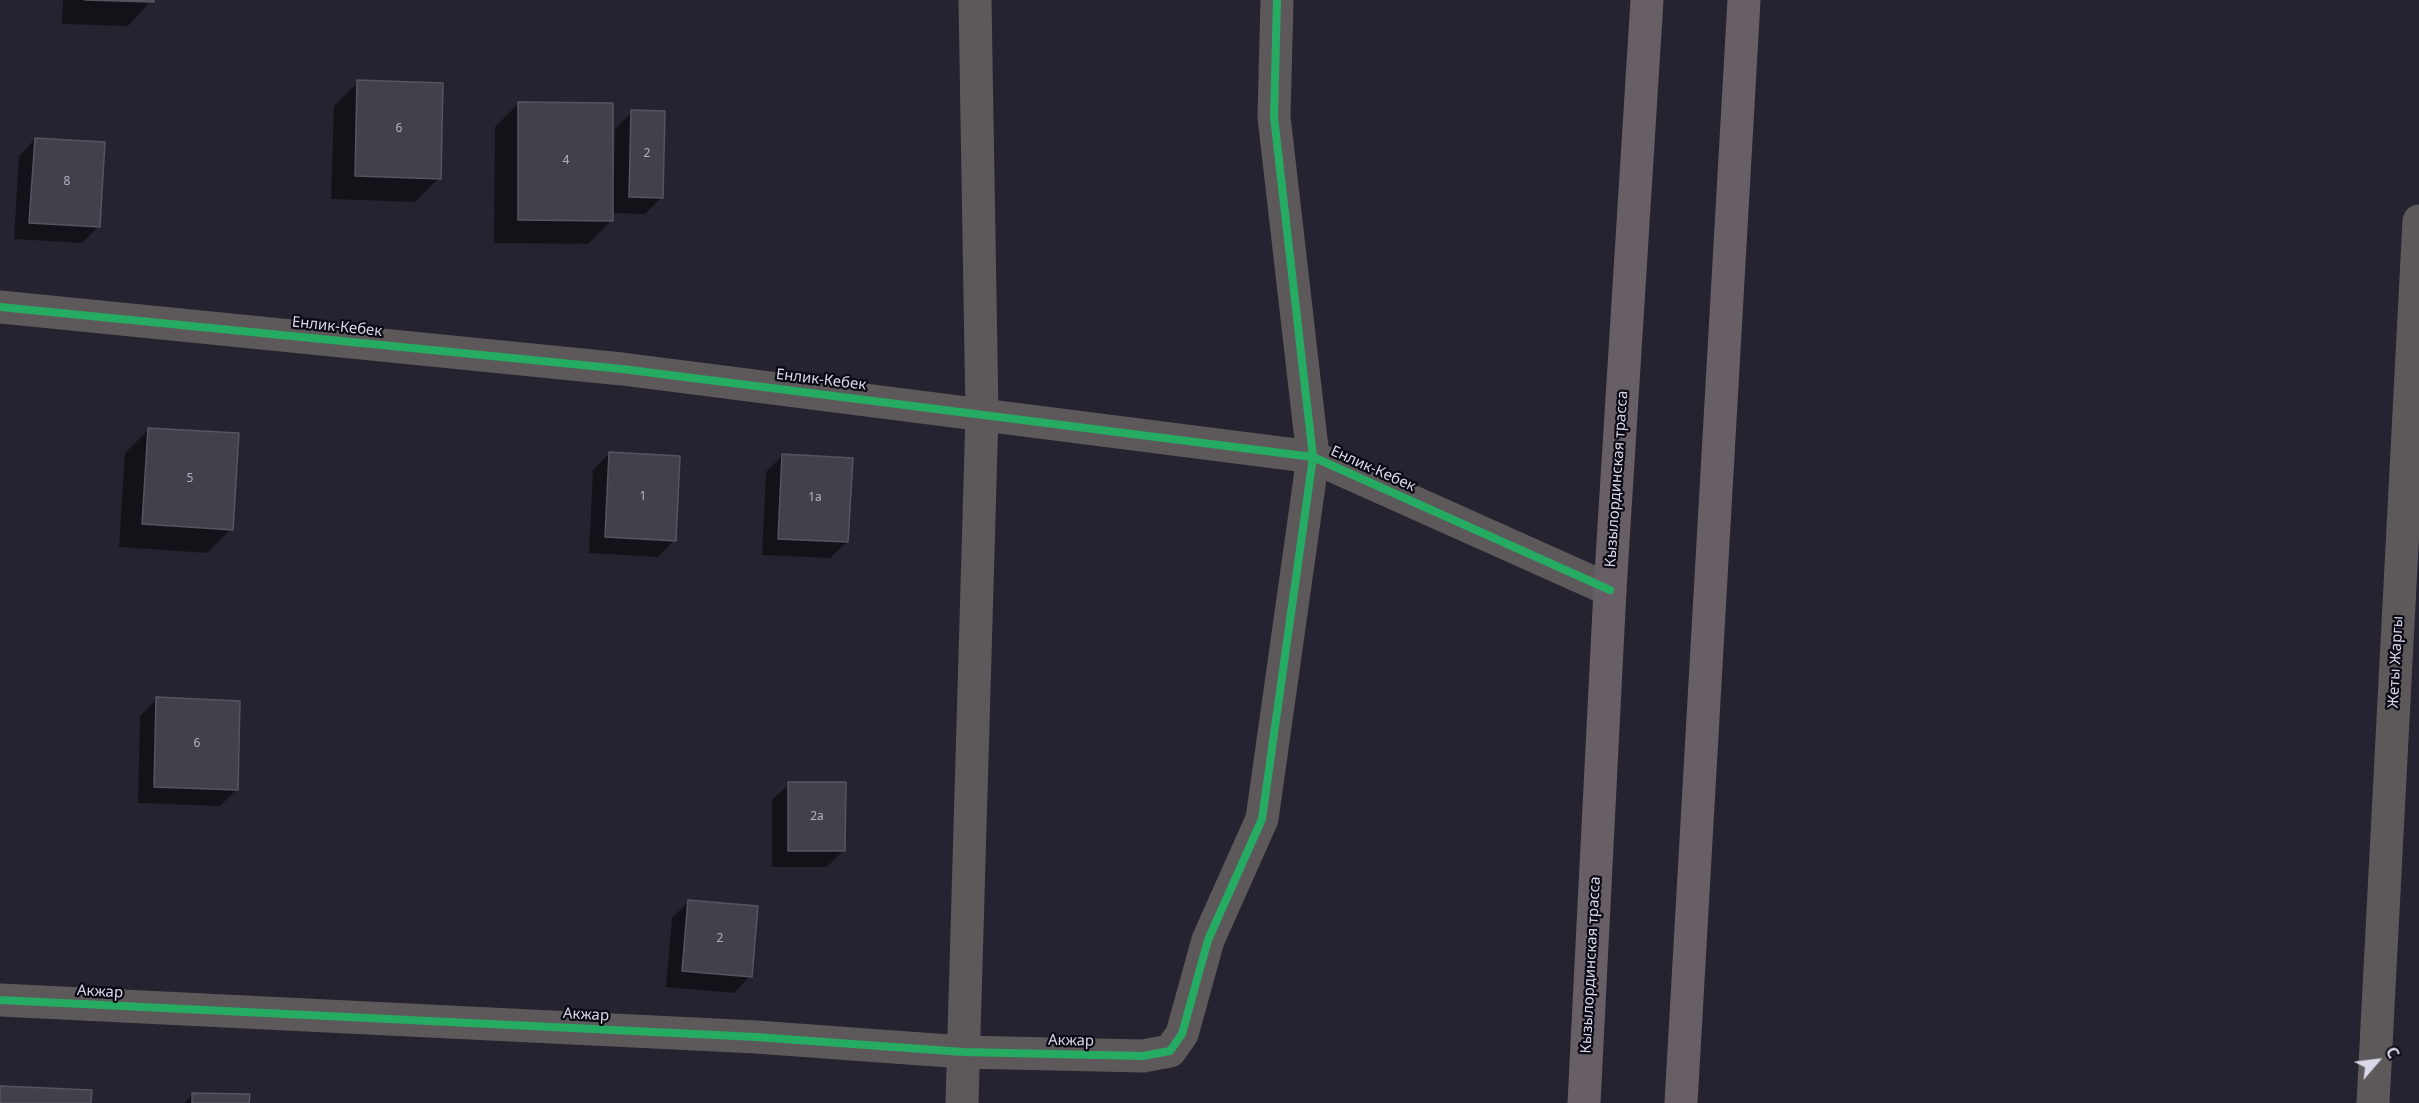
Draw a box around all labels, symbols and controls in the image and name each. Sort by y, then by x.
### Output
house number: 6 [396,122,402,136]
house number: 2 [644,147,650,161]
house number: 4 [563,154,569,168]
house number: 8 [64,175,70,189]
street label: Енлик-Кебек [291,313,383,341]
street label: Енлик-Кебек [775,366,867,394]
street label: Кызылординская трасса [1602,390,1632,568]
street label: Енлик-Кебек [1328,442,1418,496]
house number: 5 [187,472,193,486]
house number: 1 [640,490,646,504]
house number: 1а [808,491,822,505]
street label: Жеты Жаргы [2385,615,2407,709]
house number: 6 [194,737,200,751]
house number: 2а [810,810,824,824]
street label: Кызылординская трасса [1577,876,1605,1054]
house number: 2 [717,932,723,946]
street label: Акжар [77,982,123,1002]
street label: Акжар [563,1005,609,1025]
north arrow [2347,1031,2407,1091]
street label: Акжар [1048,1032,1094,1050]
text: С [2381,1043,2405,1062]

